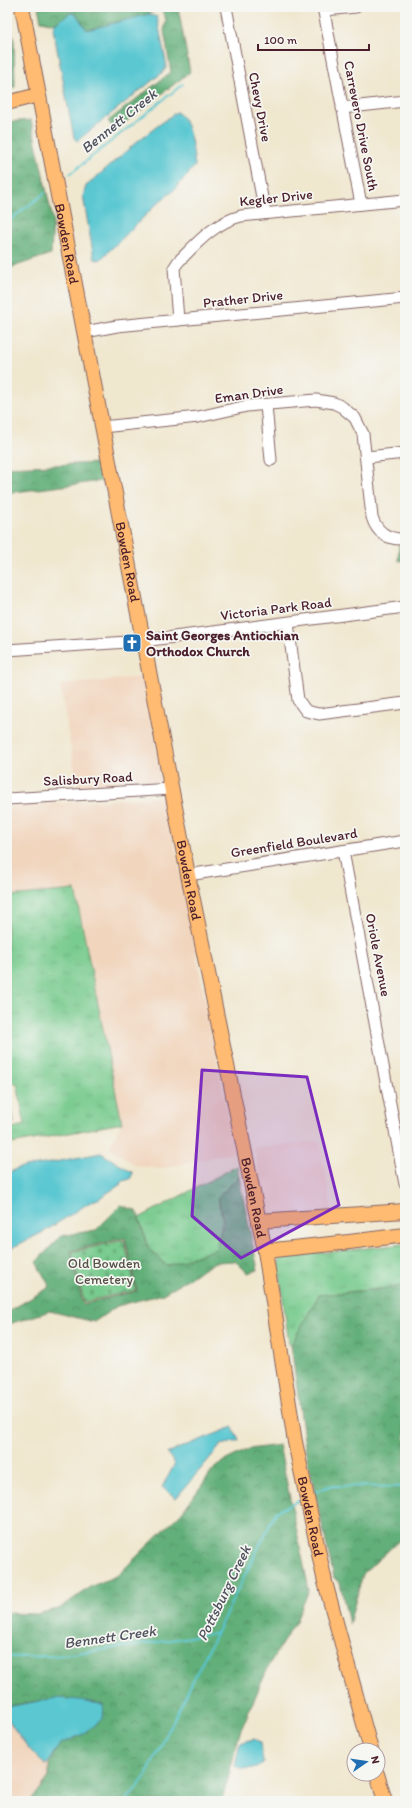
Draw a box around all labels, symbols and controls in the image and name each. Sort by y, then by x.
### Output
scale bar [258,26,369,52]
text: 100 m [264,33,297,47]
street label: Carrevero Drive South [340,59,382,193]
street label: Chevy Drive [245,71,275,144]
water label: Bennett Creek [77,84,161,157]
street label: Kegler Drive [239,186,314,210]
street label: Bowden Road [51,202,83,286]
street label: Prather Drive [202,286,284,312]
street label: Eman Drive [214,381,285,407]
street label: Bowden Road [112,520,144,604]
street label: Victoria Park Road [220,594,333,624]
place label: Saint Georges Antiochian Orthodox Church [146,627,299,660]
church icon: Saint Georges Antiochian Orthodox Church [121,632,143,654]
street label: Salisbury Road [43,768,133,790]
street label: Greenfield Boulevard [230,825,359,861]
street label: Bowden Road [173,838,206,922]
street label: Oriole Avenue [362,912,394,998]
street label: Bowden Road [238,1156,271,1240]
park label: Old Bowden Cemetery [68,1255,141,1288]
street label: Bowden Road [294,1475,328,1558]
water label: Pottsburg Creek [193,1541,255,1644]
water label: Bennett Creek [63,1621,158,1652]
north arrow [346,1742,386,1782]
text: N [368,1755,382,1765]

